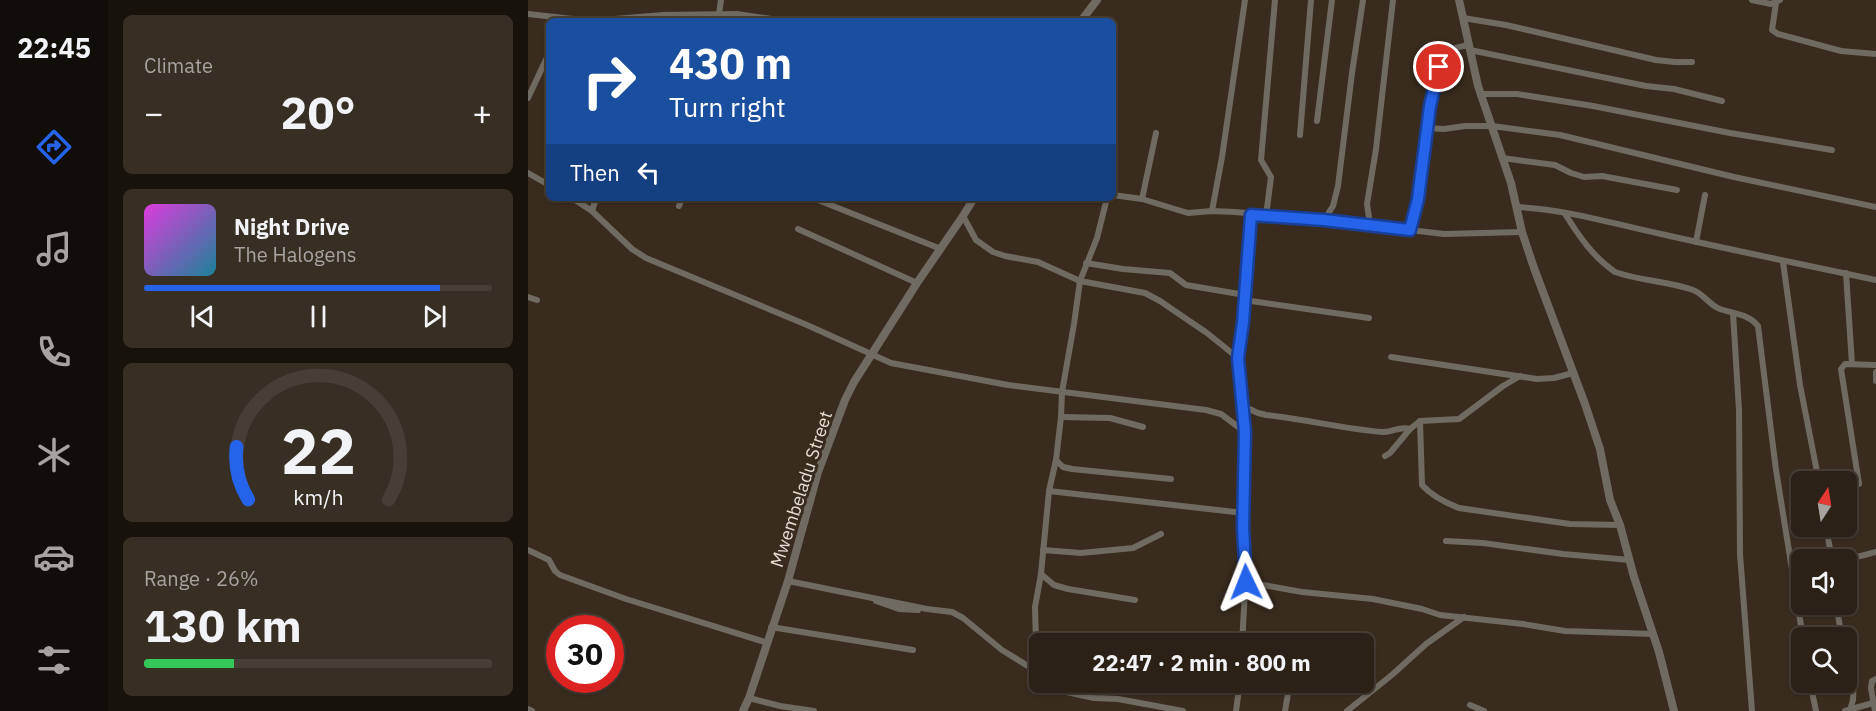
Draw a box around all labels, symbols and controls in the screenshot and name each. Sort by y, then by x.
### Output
text: 22:45 [17,30,91,65]
text: 430 m [669,36,792,91]
pin [1413,41,1464,92]
icon: right [570,42,648,120]
icon: arrive [1422,50,1455,83]
text: Climate [144,52,213,79]
text: 20° [280,83,356,141]
text: Turn right [669,89,786,124]
text: − [144,91,164,134]
text: + [472,91,492,134]
icon: directions [33,126,75,168]
icon: left [632,156,665,189]
text: Then [570,158,620,187]
text: Night Drive [234,212,350,241]
icon: music [33,228,75,270]
text: The Halogens [234,241,356,268]
icon: previous [186,300,219,333]
icon: pause [302,300,335,333]
icon: next [418,300,451,333]
icon: phone [33,331,75,373]
street label: Mwembeladu Street [765,408,837,570]
text: 22 [281,410,355,491]
icon: climate [33,434,75,476]
north arrow [1791,471,1857,537]
map controls [1791,471,1857,693]
text: km/h [293,483,343,511]
icon: car [33,536,75,578]
button: sound [1791,549,1857,615]
position arrow [1214,550,1278,614]
text: Range · 26% [144,565,259,592]
text: 130 km [144,596,302,654]
speed limit sign: 30 [546,615,624,693]
button: search [1791,627,1857,693]
icon: filters [33,639,75,681]
text: 22:47 · 2 min · 800 m [1092,648,1311,677]

